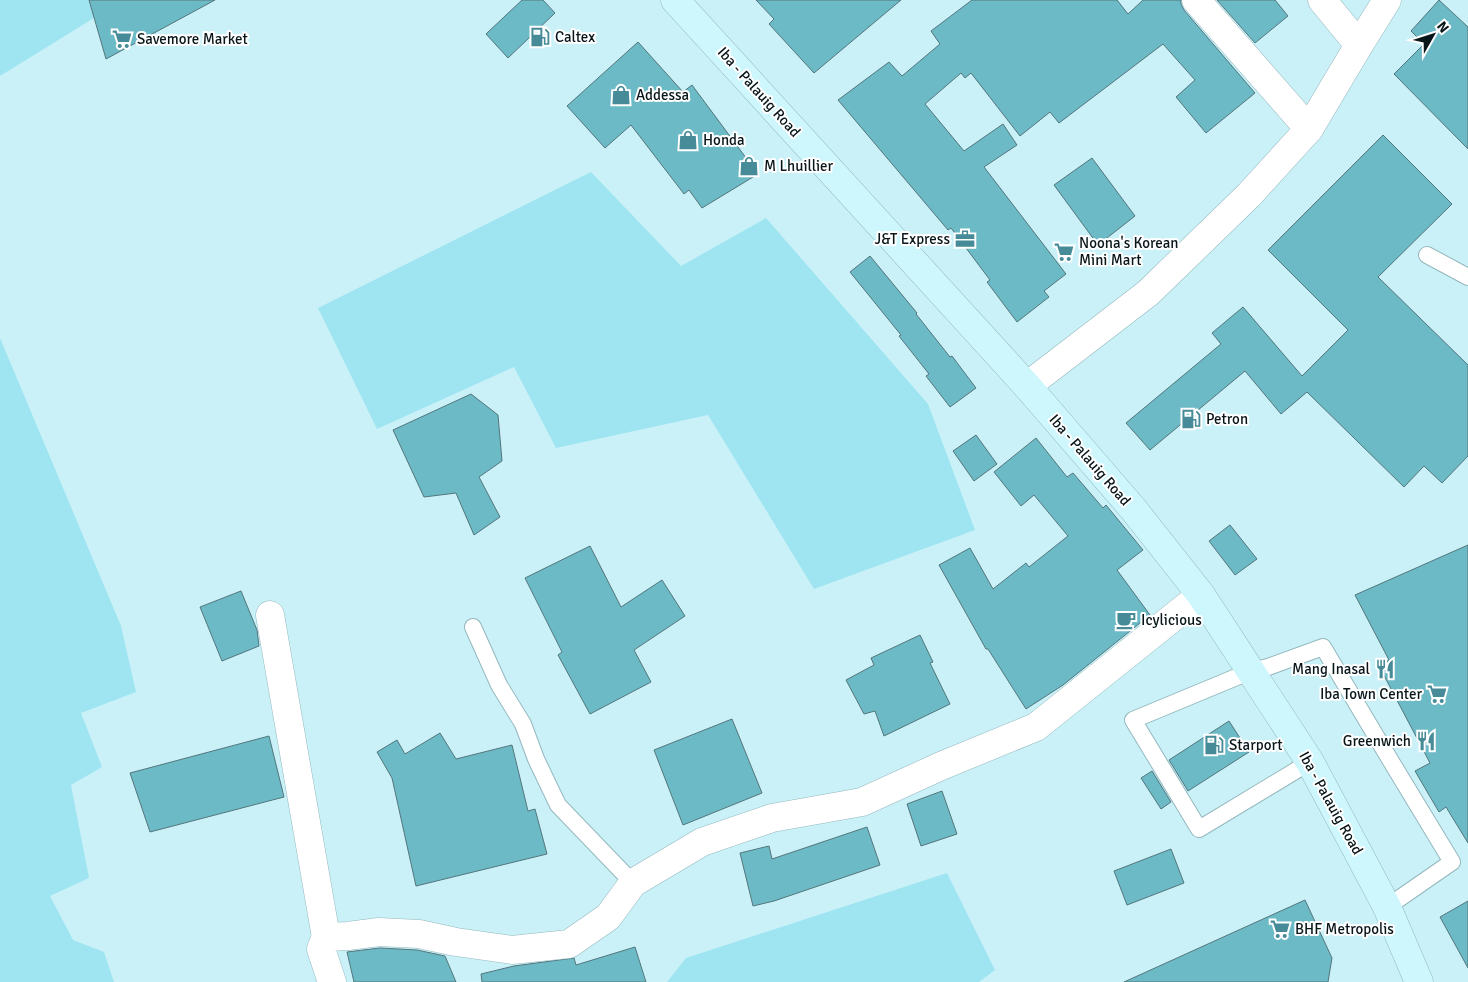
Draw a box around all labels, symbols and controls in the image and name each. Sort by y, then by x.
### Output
north arrow [1408,10,1458,60]
text: N [1433,18,1452,36]
fuel station icon: Caltex [529,26,551,48]
supermarket icon: Savemore Market [111,28,133,50]
place label: Caltex [555,28,595,46]
place label: Savemore Market [137,30,248,48]
street label: Iba - Palauig Road [714,43,804,141]
shop icon: Addessa [610,84,632,106]
place label: Addessa [636,86,689,104]
shop icon: Honda [677,129,699,151]
place label: Honda [703,131,745,149]
shop icon: M Lhuillier [738,155,760,177]
place label: M Lhuillier [764,157,834,175]
office icon: J&T Express [954,228,976,250]
place label: J&T Express [874,230,950,248]
place label: Noona's Korean Mini Mart [1079,234,1179,269]
supermarket icon: Noona's Korean Mini Mart [1053,241,1075,263]
fuel station icon: Petron [1180,408,1202,430]
place label: Petron [1206,410,1248,428]
street label: Iba - Palauig Road [1045,411,1135,509]
cafe icon: Icylicious [1115,609,1137,631]
place label: Icylicious [1141,611,1202,629]
restaurant icon: Mang Inasal [1374,658,1396,680]
place label: Mang Inasal [1292,660,1370,678]
supermarket icon: Iba Town Center [1426,683,1448,705]
place label: Iba Town Center [1320,685,1422,703]
restaurant icon: Greenwich [1415,730,1437,752]
place label: Greenwich [1343,732,1411,750]
fuel station icon: Starport [1203,734,1225,756]
place label: Starport [1229,736,1283,754]
street label: Iba - Palauig Road [1295,748,1367,858]
supermarket icon: BHF Metropolis [1269,918,1291,940]
place label: BHF Metropolis [1295,920,1394,938]

